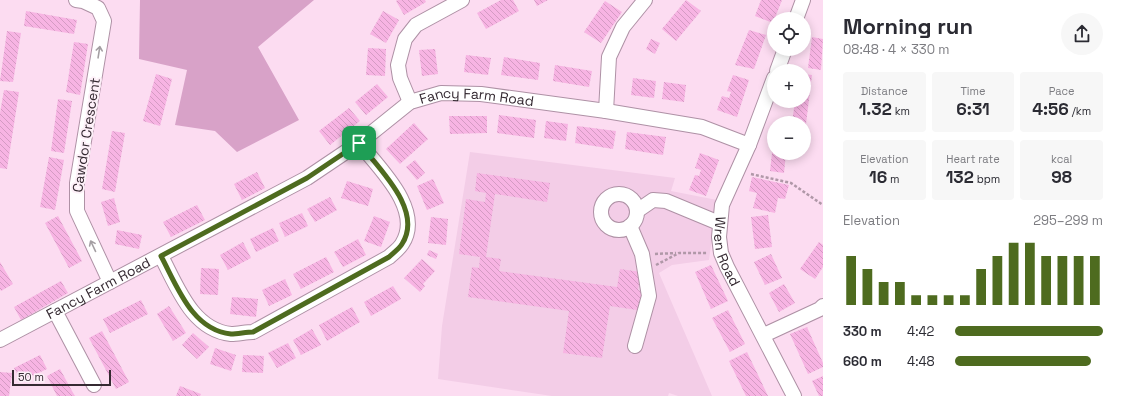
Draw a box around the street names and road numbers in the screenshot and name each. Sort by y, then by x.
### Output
street label: Cawdor Crescent [68,76,104,194]
street label: Fancy Farm Road [417,84,535,110]
street label: Wren Road [710,216,744,289]
street label: Fancy Farm Road [43,253,153,323]

